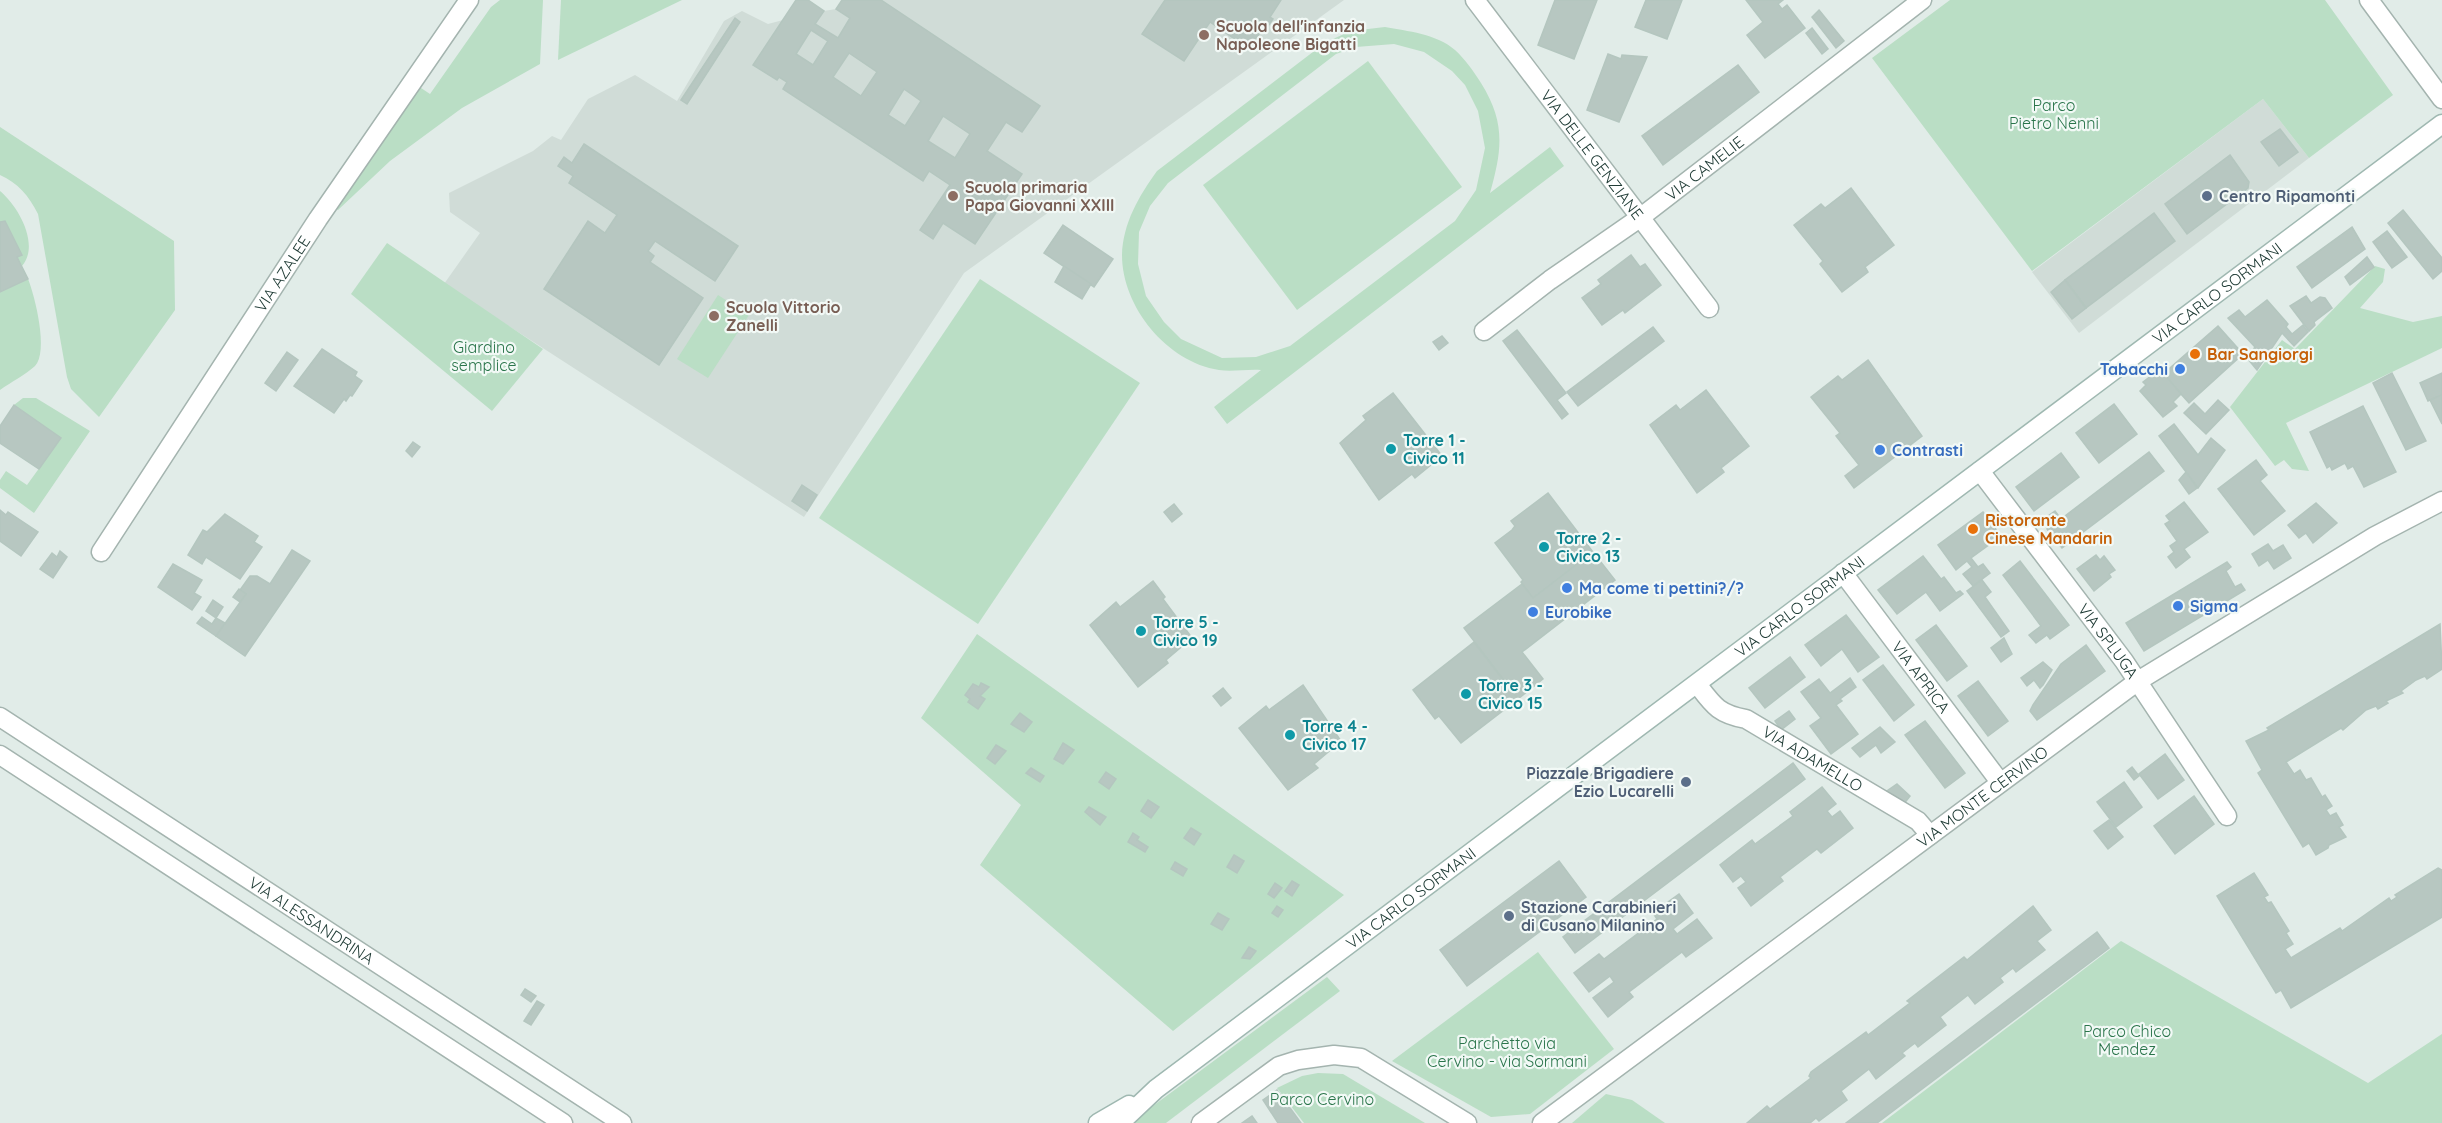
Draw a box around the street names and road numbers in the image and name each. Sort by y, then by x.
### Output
street label: VIA DELLE GENZIANE [1537,86,1648,223]
street label: VIA CAMELIE [1661,131,1748,205]
street label: VIA AZALEE [250,232,314,316]
street label: VIA CARLO SORMANI [2148,238,2286,348]
street label: VIA CARLO SORMANI [1731,551,1868,661]
street label: VIA SPLUGA [2074,599,2143,682]
street label: VIA APRICA [1888,637,1955,717]
street label: VIA ADAMELLO [1759,721,1866,796]
street label: VIA MONTE CERVINO [1913,741,2052,852]
street label: VIA CARLO SORMANI [1342,843,1480,953]
street label: VIA ALESSANDRINA [245,872,378,969]

